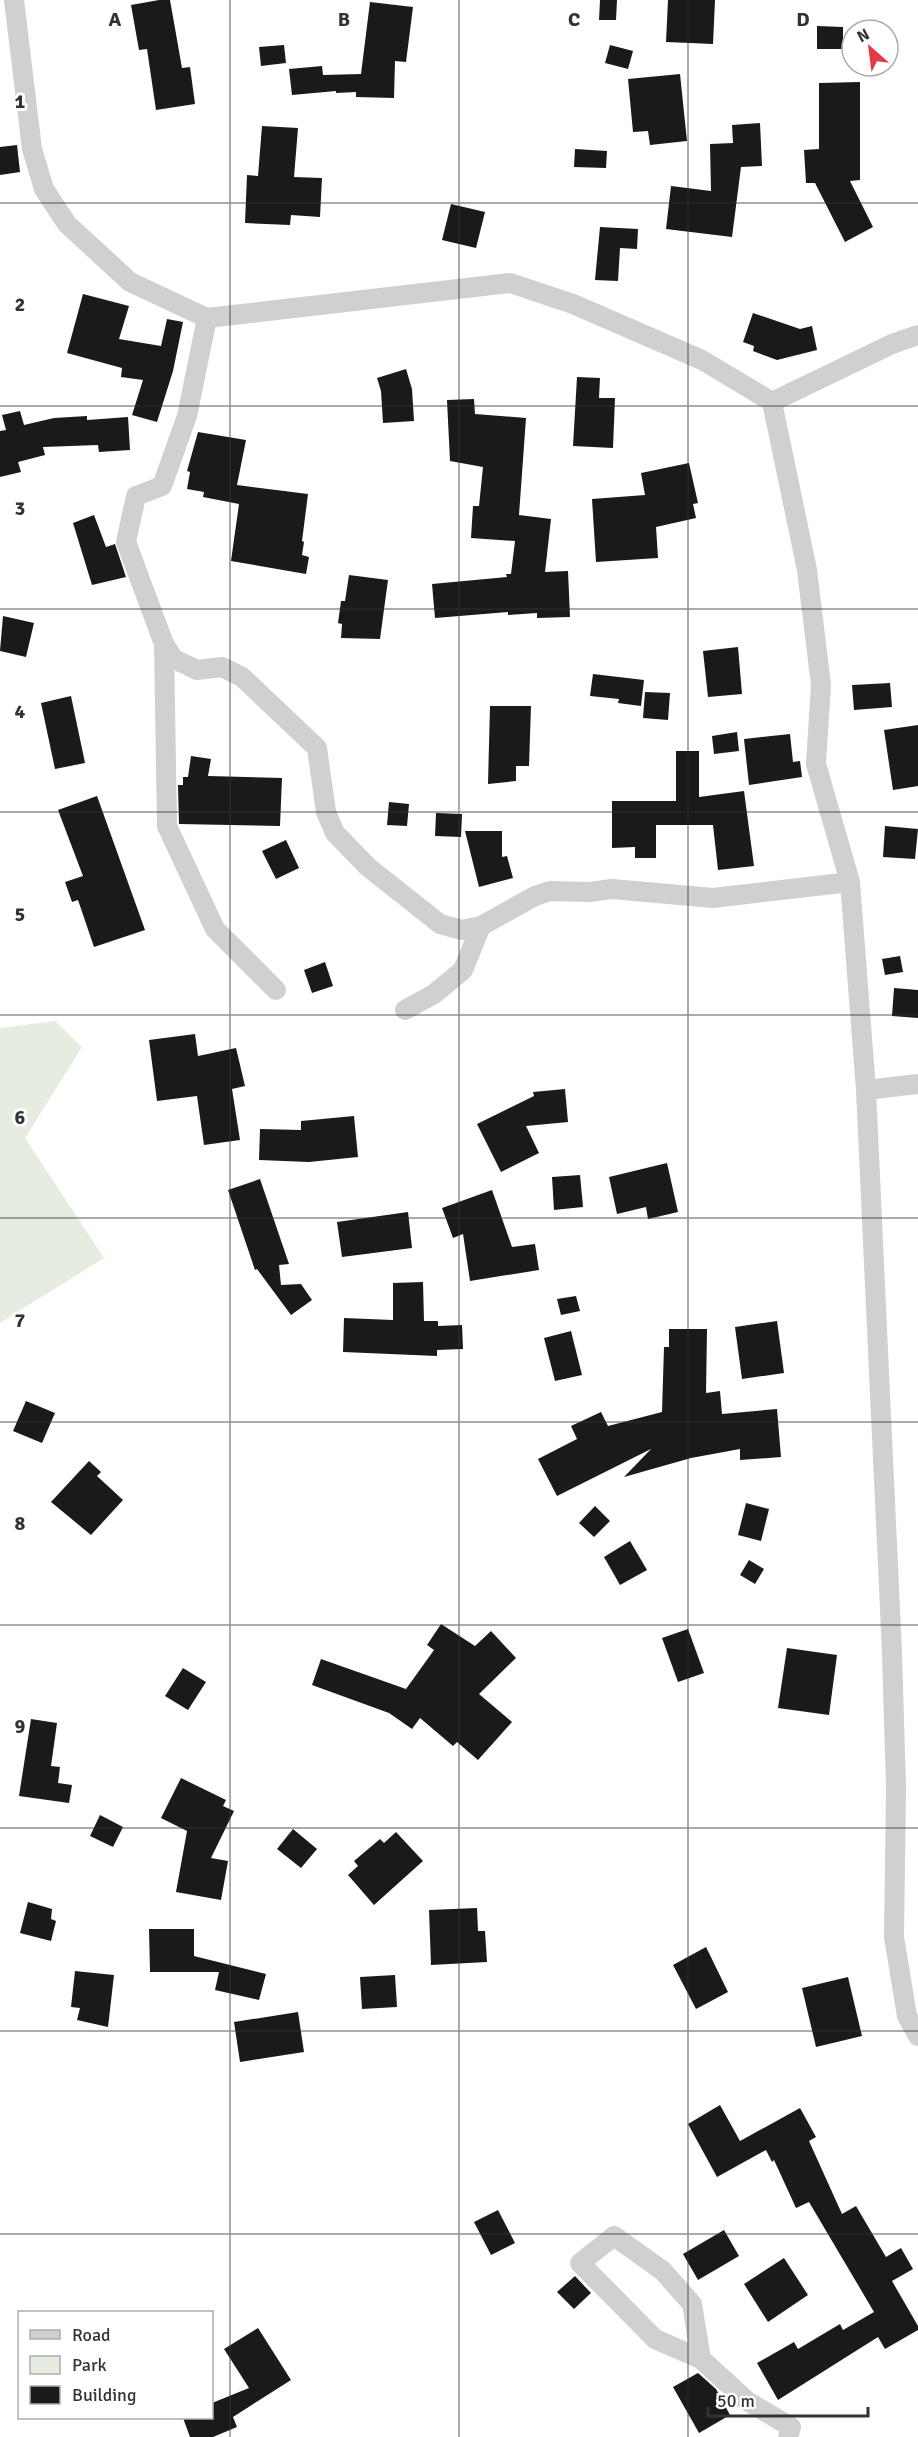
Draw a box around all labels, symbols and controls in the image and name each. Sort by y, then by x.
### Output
text: A [109,7,122,32]
text: B [338,7,350,32]
text: C [568,7,580,32]
text: D [796,7,810,32]
north arrow [840,18,900,78]
text: N [854,24,873,47]
text: 1 [15,89,26,114]
text: 2 [15,292,25,317]
text: 3 [15,496,25,521]
text: 4 [15,699,26,724]
text: 5 [15,902,25,927]
text: 6 [15,1105,26,1130]
text: 7 [15,1308,26,1333]
text: 8 [15,1511,26,1536]
text: 9 [15,1714,26,1739]
legend [18,2311,213,2419]
text: Road [72,2324,111,2346]
text: Park [72,2354,107,2376]
scale bar [708,2380,868,2418]
text: Building [72,2384,136,2406]
text: 50 m [717,2390,755,2412]

